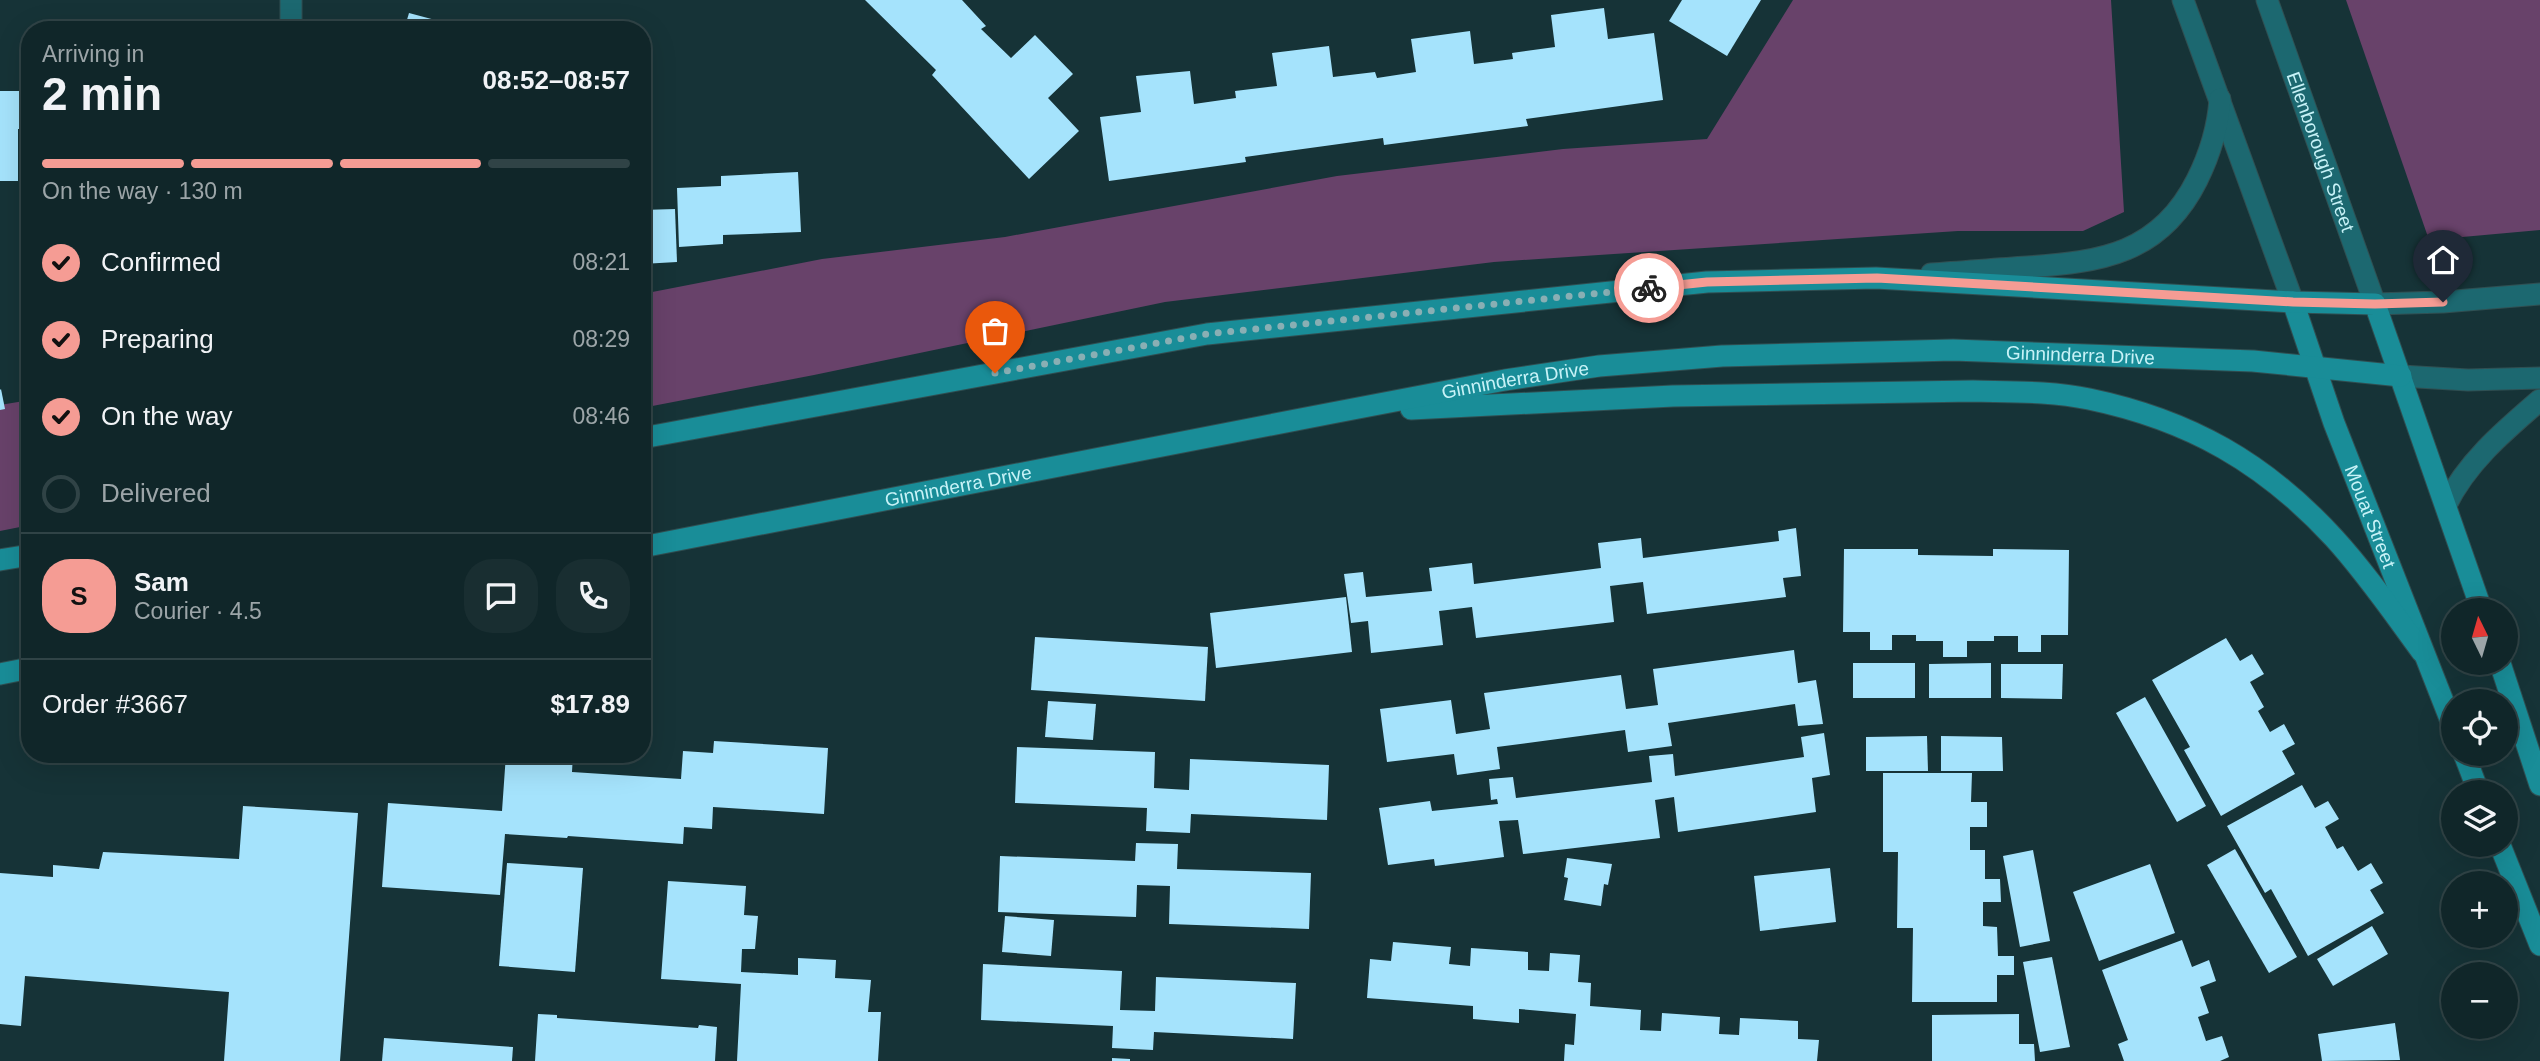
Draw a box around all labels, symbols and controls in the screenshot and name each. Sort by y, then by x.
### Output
text: Arriving in [42,41,144,67]
text: 08:52–08:57 [483,65,630,95]
text: 2 min [42,68,162,120]
street label: Ellenborough Street [2283,69,2359,235]
text: On the way · 130 m [42,178,243,204]
pin [2413,230,2473,302]
icon: home [2424,241,2462,279]
icon: check [42,244,80,282]
text: Confirmed [101,247,221,277]
text: 08:21 [572,249,630,275]
courier [1614,253,1684,323]
icon: bike [1630,269,1668,307]
pin [965,301,1025,373]
icon: bag [976,312,1014,350]
icon: check [42,321,80,359]
text: Preparing [101,324,214,354]
text: 08:29 [572,326,630,352]
street label: Ginninderra Drive [2006,341,2155,368]
street label: Ginninderra Drive [1440,357,1590,402]
icon: check [42,398,80,436]
text: On the way [101,401,233,431]
text: 08:46 [572,403,630,429]
street label: Ginninderra Drive [883,461,1033,510]
street label: Mouat Street [2341,462,2401,571]
text: Delivered [101,478,211,508]
button: chat [464,559,538,633]
button: phone [556,559,630,633]
text: Sam [134,567,189,597]
text: S [70,581,88,611]
text: Courier · 4.5 [134,598,262,624]
north arrow [2441,598,2518,676]
map controls [2441,598,2518,1039]
text: Order #3667 [42,689,188,719]
text: $17.89 [550,689,630,719]
button: locate [2441,689,2518,766]
button: layers [2441,780,2518,857]
button: + [2441,871,2518,948]
button: − [2441,962,2518,1039]

